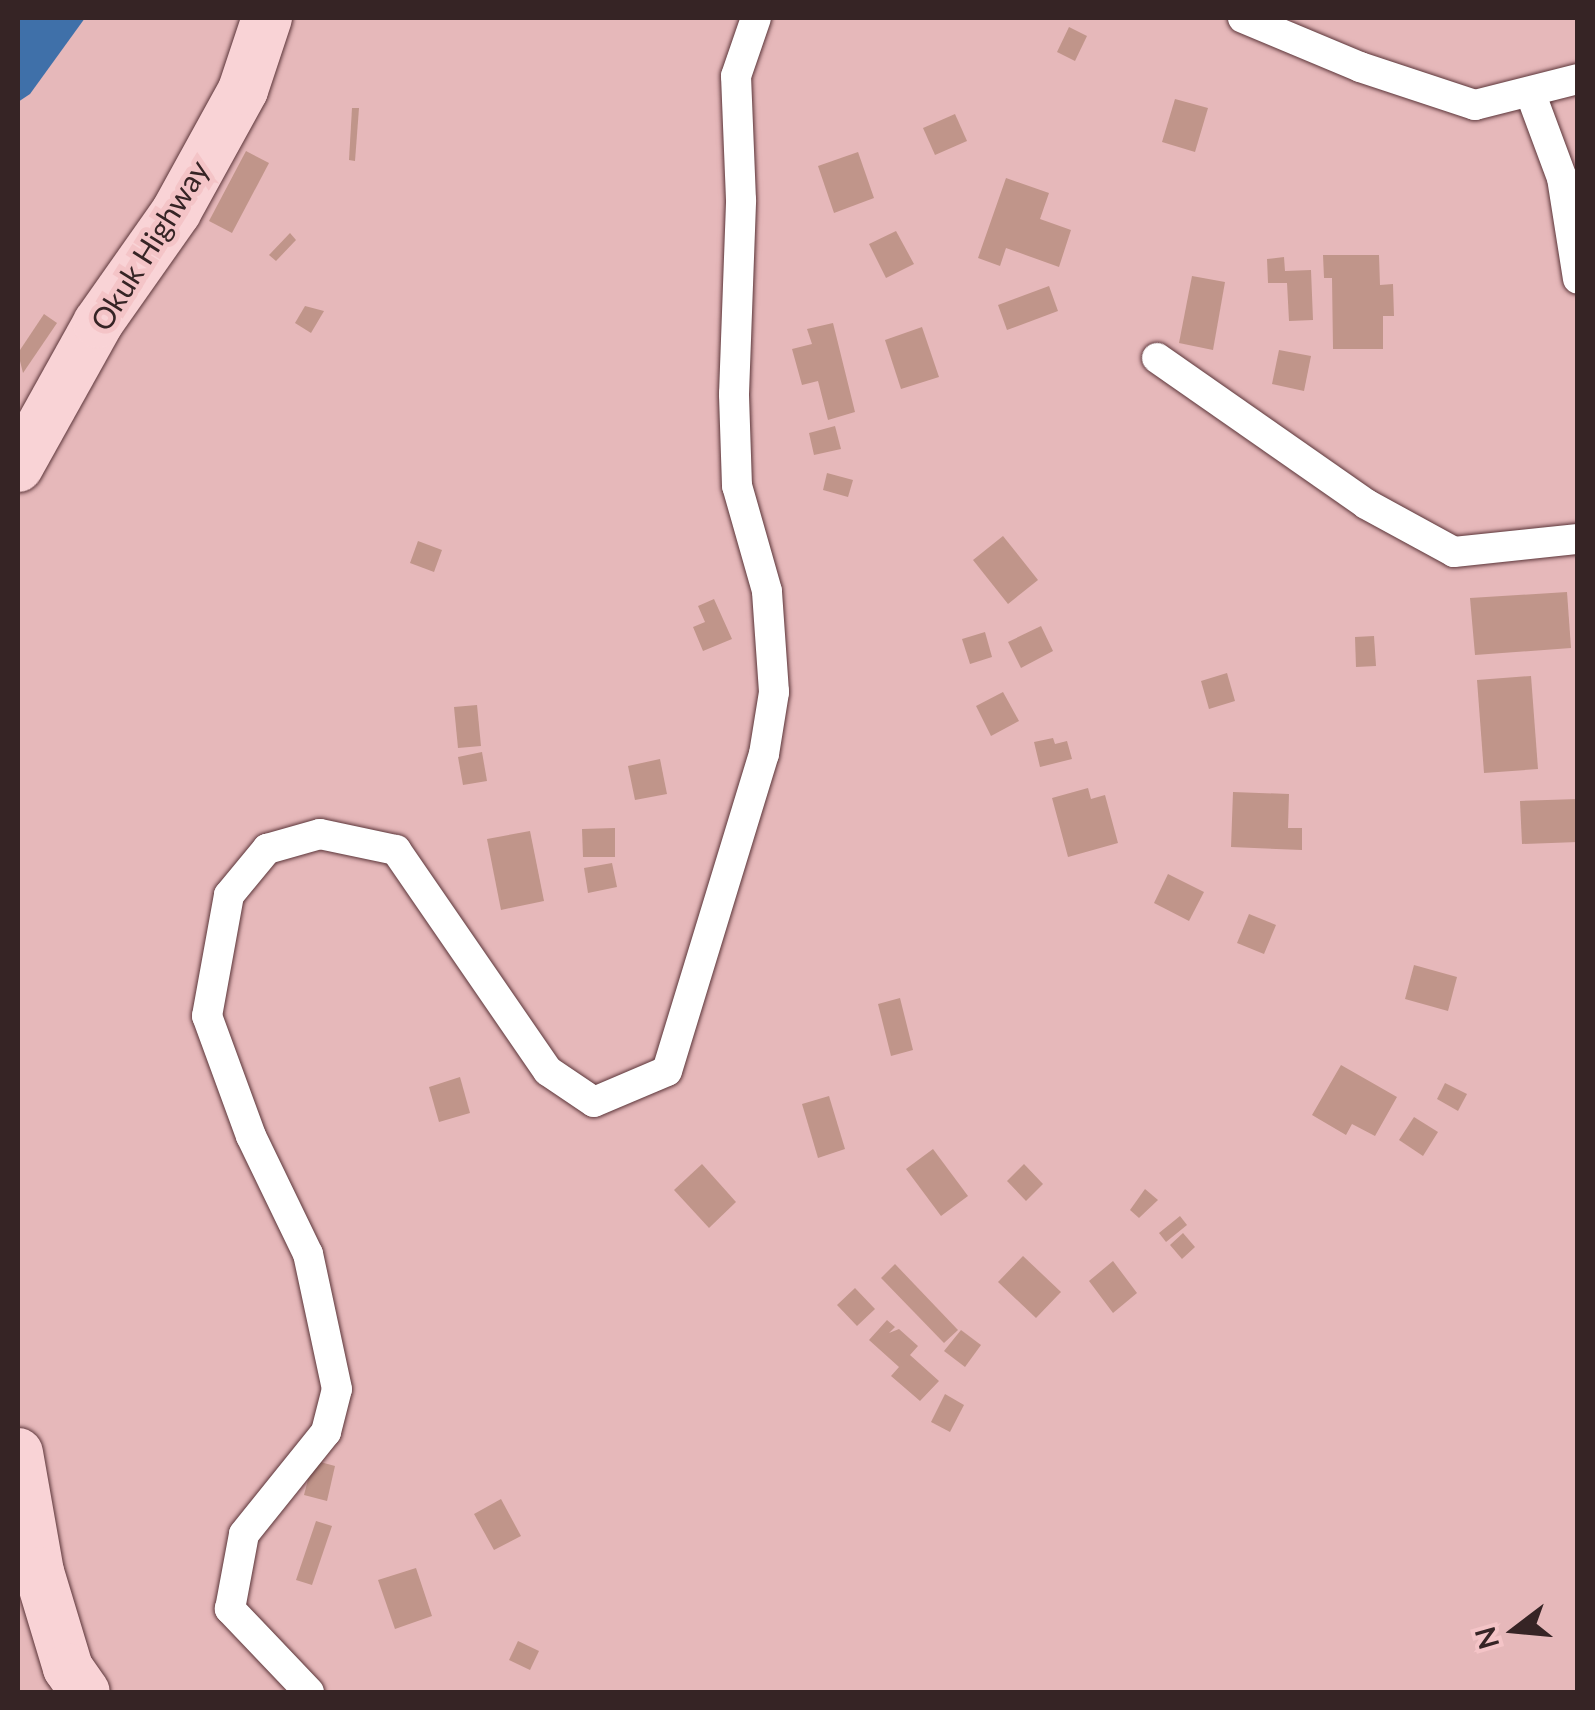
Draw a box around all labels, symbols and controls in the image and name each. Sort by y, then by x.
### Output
street label: Okuk Highway [82,153,216,337]
north arrow [1465,1580,1565,1680]
text: N [1467,1623,1505,1653]

